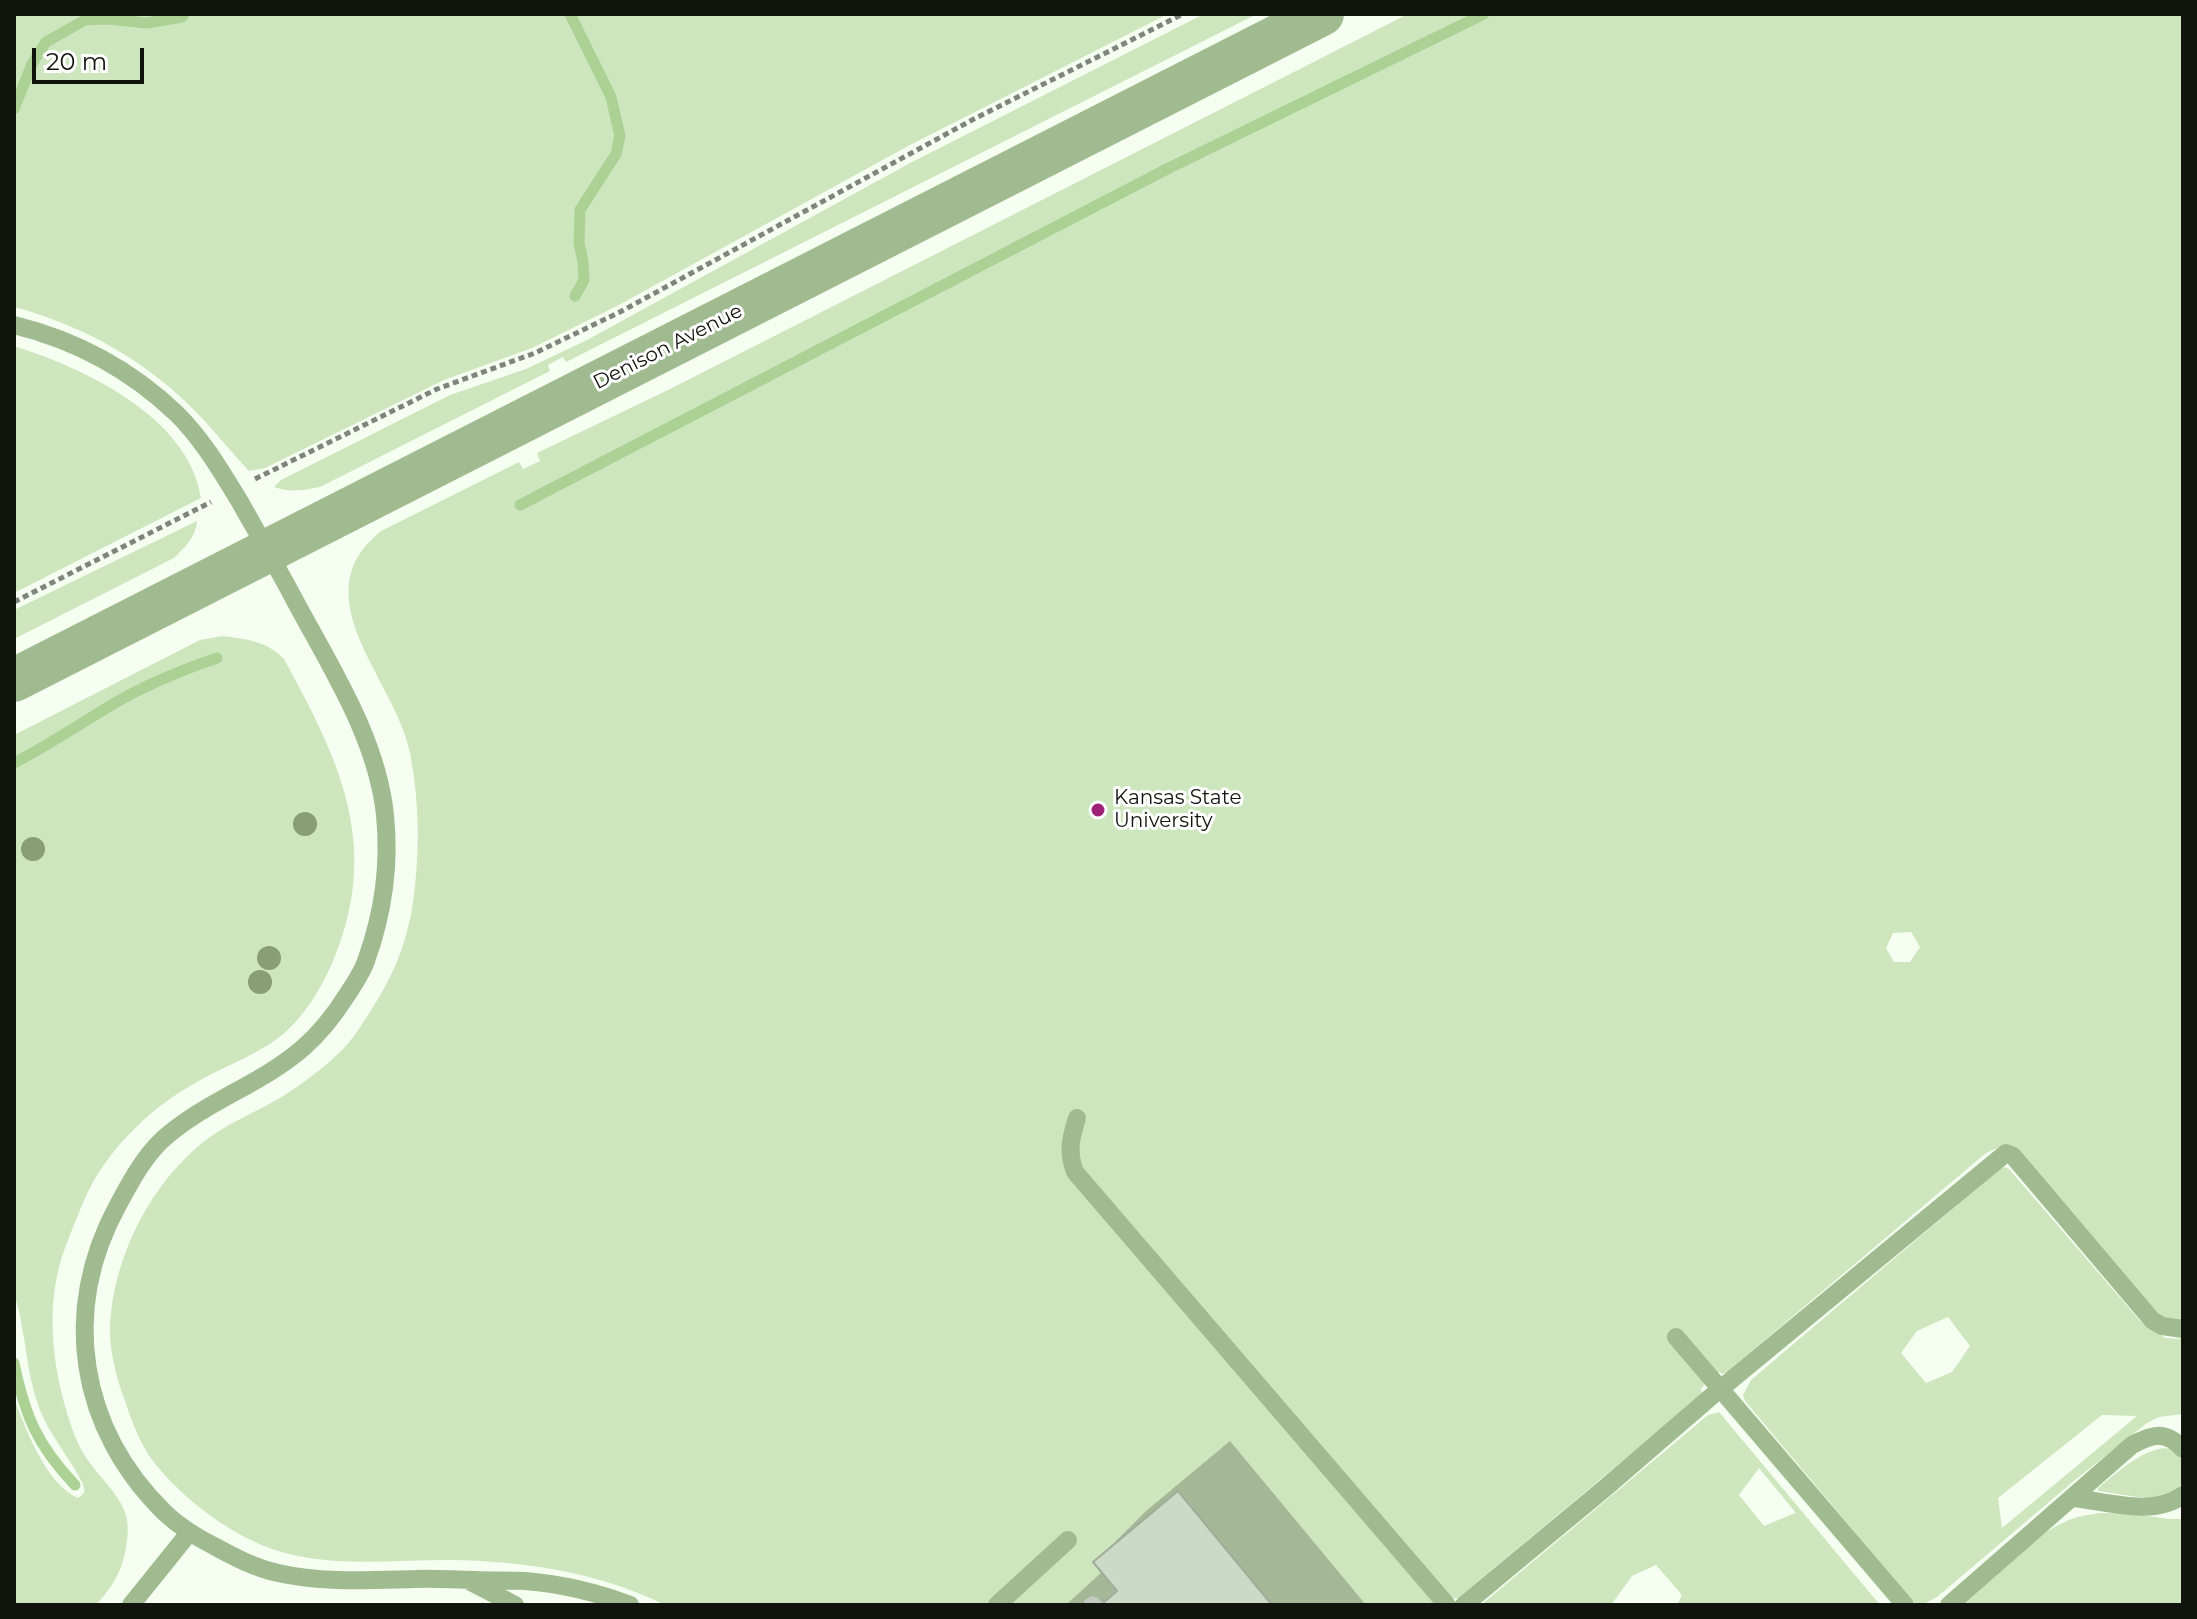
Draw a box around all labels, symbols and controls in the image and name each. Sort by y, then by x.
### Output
scale bar [36,32,148,82]
text: 20 m [46,47,107,76]
street label: Denison Avenue [589,299,747,395]
place label: Kansas State University [1114,786,1241,833]
marker: Kansas State University [1089,801,1107,819]

